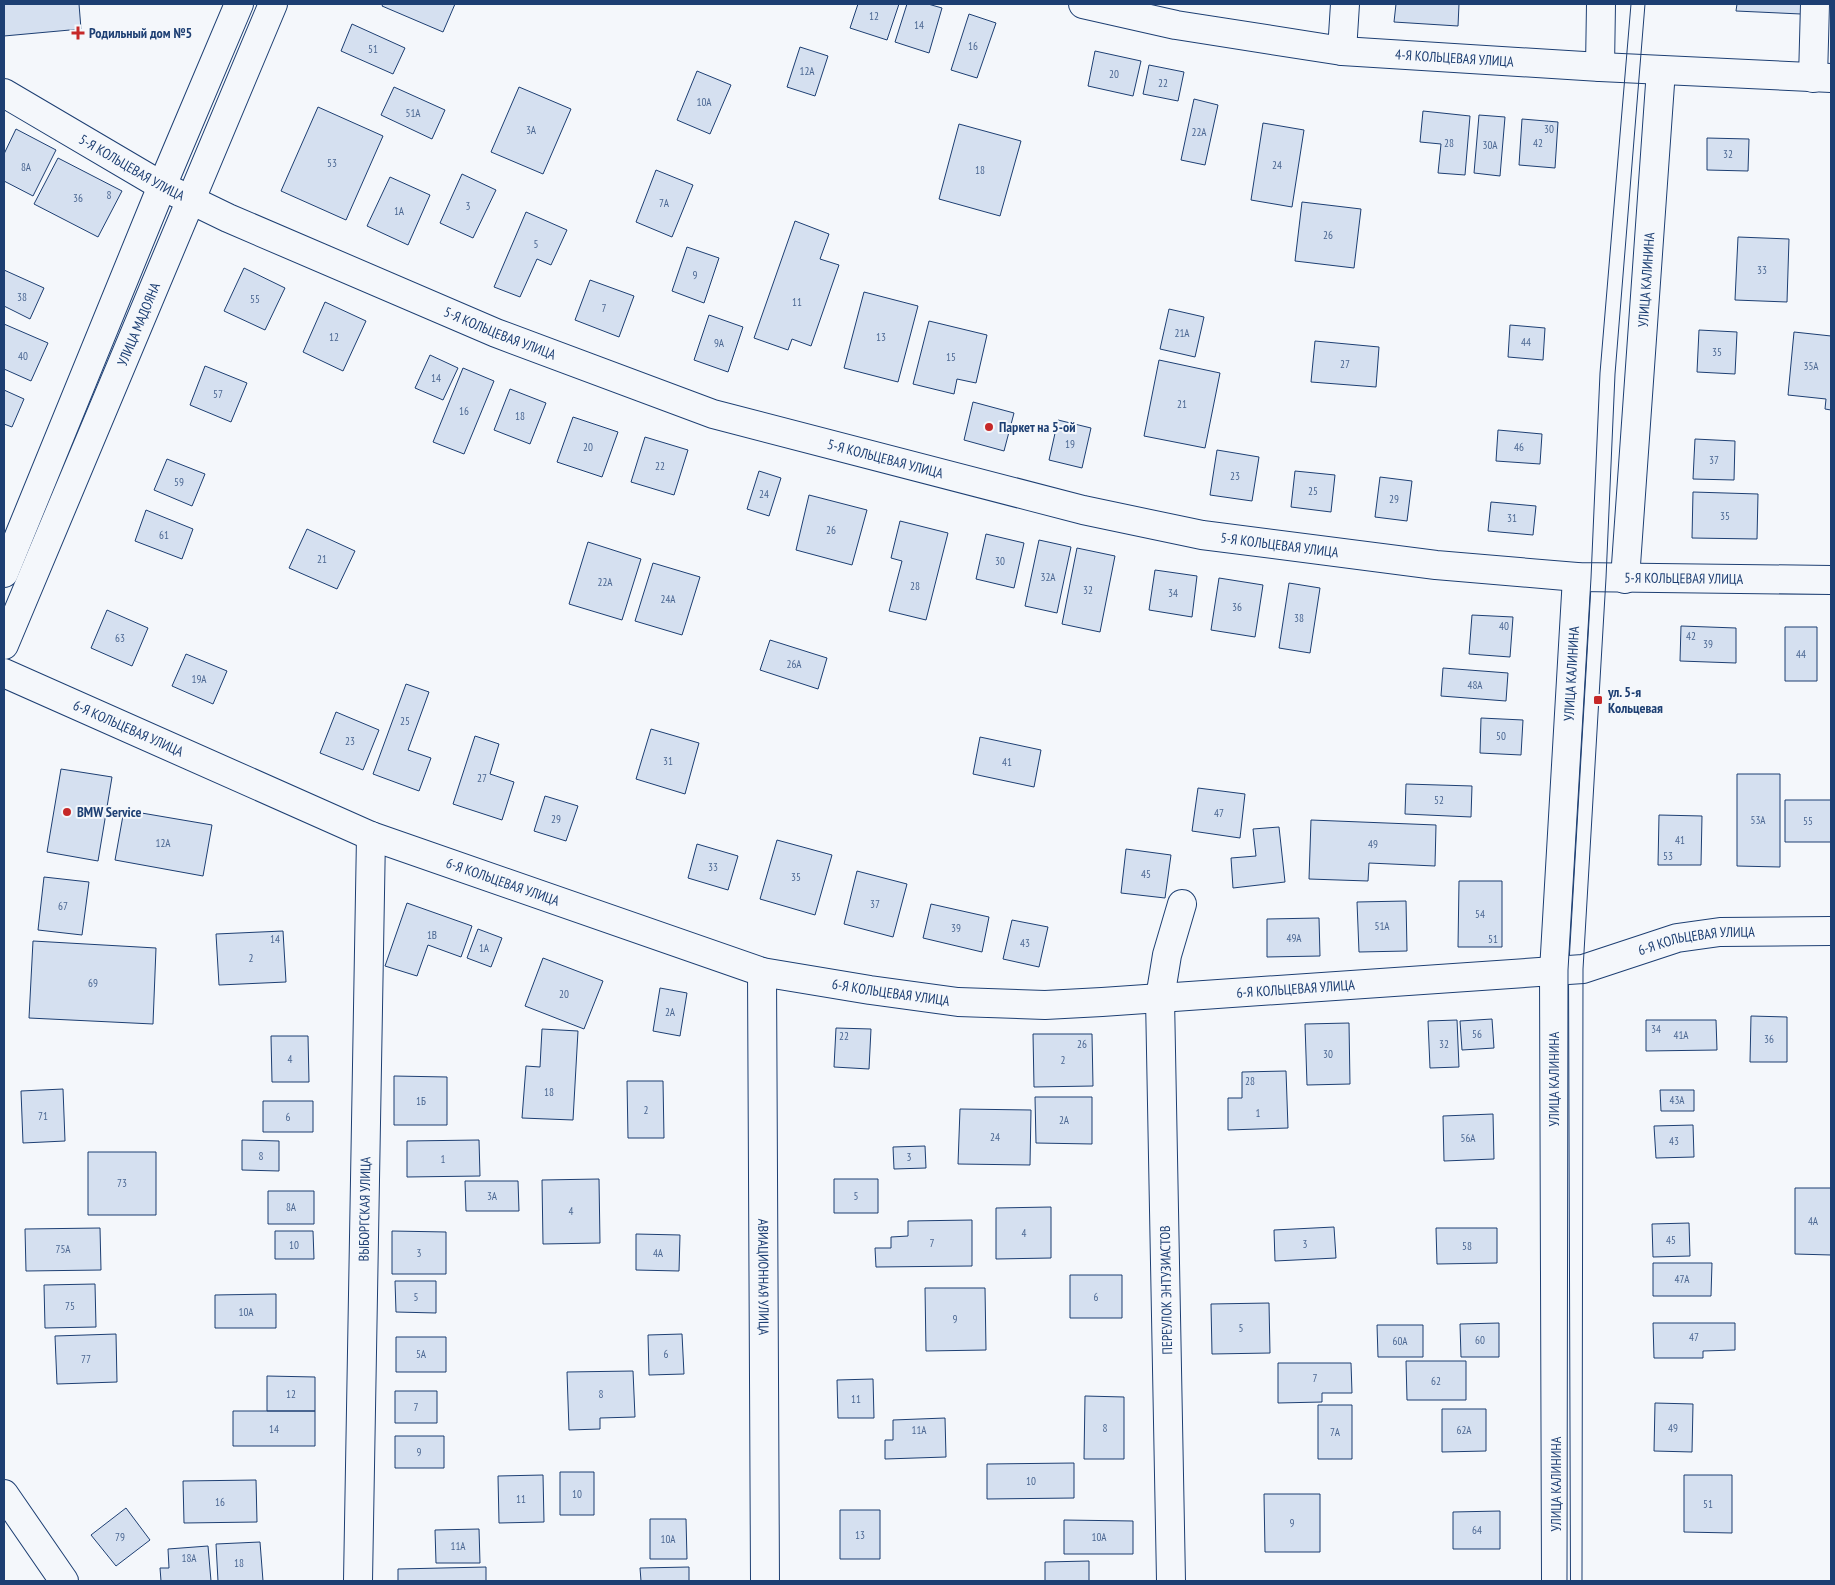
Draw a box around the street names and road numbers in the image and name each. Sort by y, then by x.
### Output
street label: 4-Я КОЛЬЦЕВАЯ УЛИЦА [1395,45,1515,71]
street label: 5-Я КОЛЬЦЕВАЯ УЛИЦА [76,130,188,205]
street label: УЛИЦА КАЛИНИНА [1634,231,1659,328]
street label: УЛИЦА МАДОЯНА [113,279,164,369]
street label: 5-Я КОЛЬЦЕВАЯ УЛИЦА [441,303,559,364]
street label: 5-Я КОЛЬЦЕВАЯ УЛИЦА [826,435,945,482]
street label: 5-Я КОЛЬЦЕВАЯ УЛИЦА [1220,528,1340,561]
street label: 5-Я КОЛЬЦЕВАЯ УЛИЦА [1624,569,1744,588]
street label: УЛИЦА КАЛИНИНА [1560,625,1583,721]
street label: 6-Я КОЛЬЦЕВАЯ УЛИЦА [70,696,187,761]
street label: 6-Я КОЛЬЦЕВАЯ УЛИЦА [444,854,562,910]
street label: 6-Я КОЛЬЦЕВАЯ УЛИЦА [1636,923,1755,959]
street label: 6-Я КОЛЬЦЕВАЯ УЛИЦА [831,975,951,1010]
street label: 6-Я КОЛЬЦЕВАЯ УЛИЦА [1236,976,1356,1002]
street label: УЛИЦА КАЛИНИНА [1545,1031,1563,1126]
street label: ВЫБОРГСКАЯ УЛИЦА [355,1156,374,1261]
street label: АВИАЦИОННАЯ УЛИЦА [754,1219,773,1336]
street label: ПЕРЕУЛОК ЭНТУЗИАСТОВ [1156,1225,1176,1355]
street label: УЛИЦА КАЛИНИНА [1547,1436,1565,1531]

